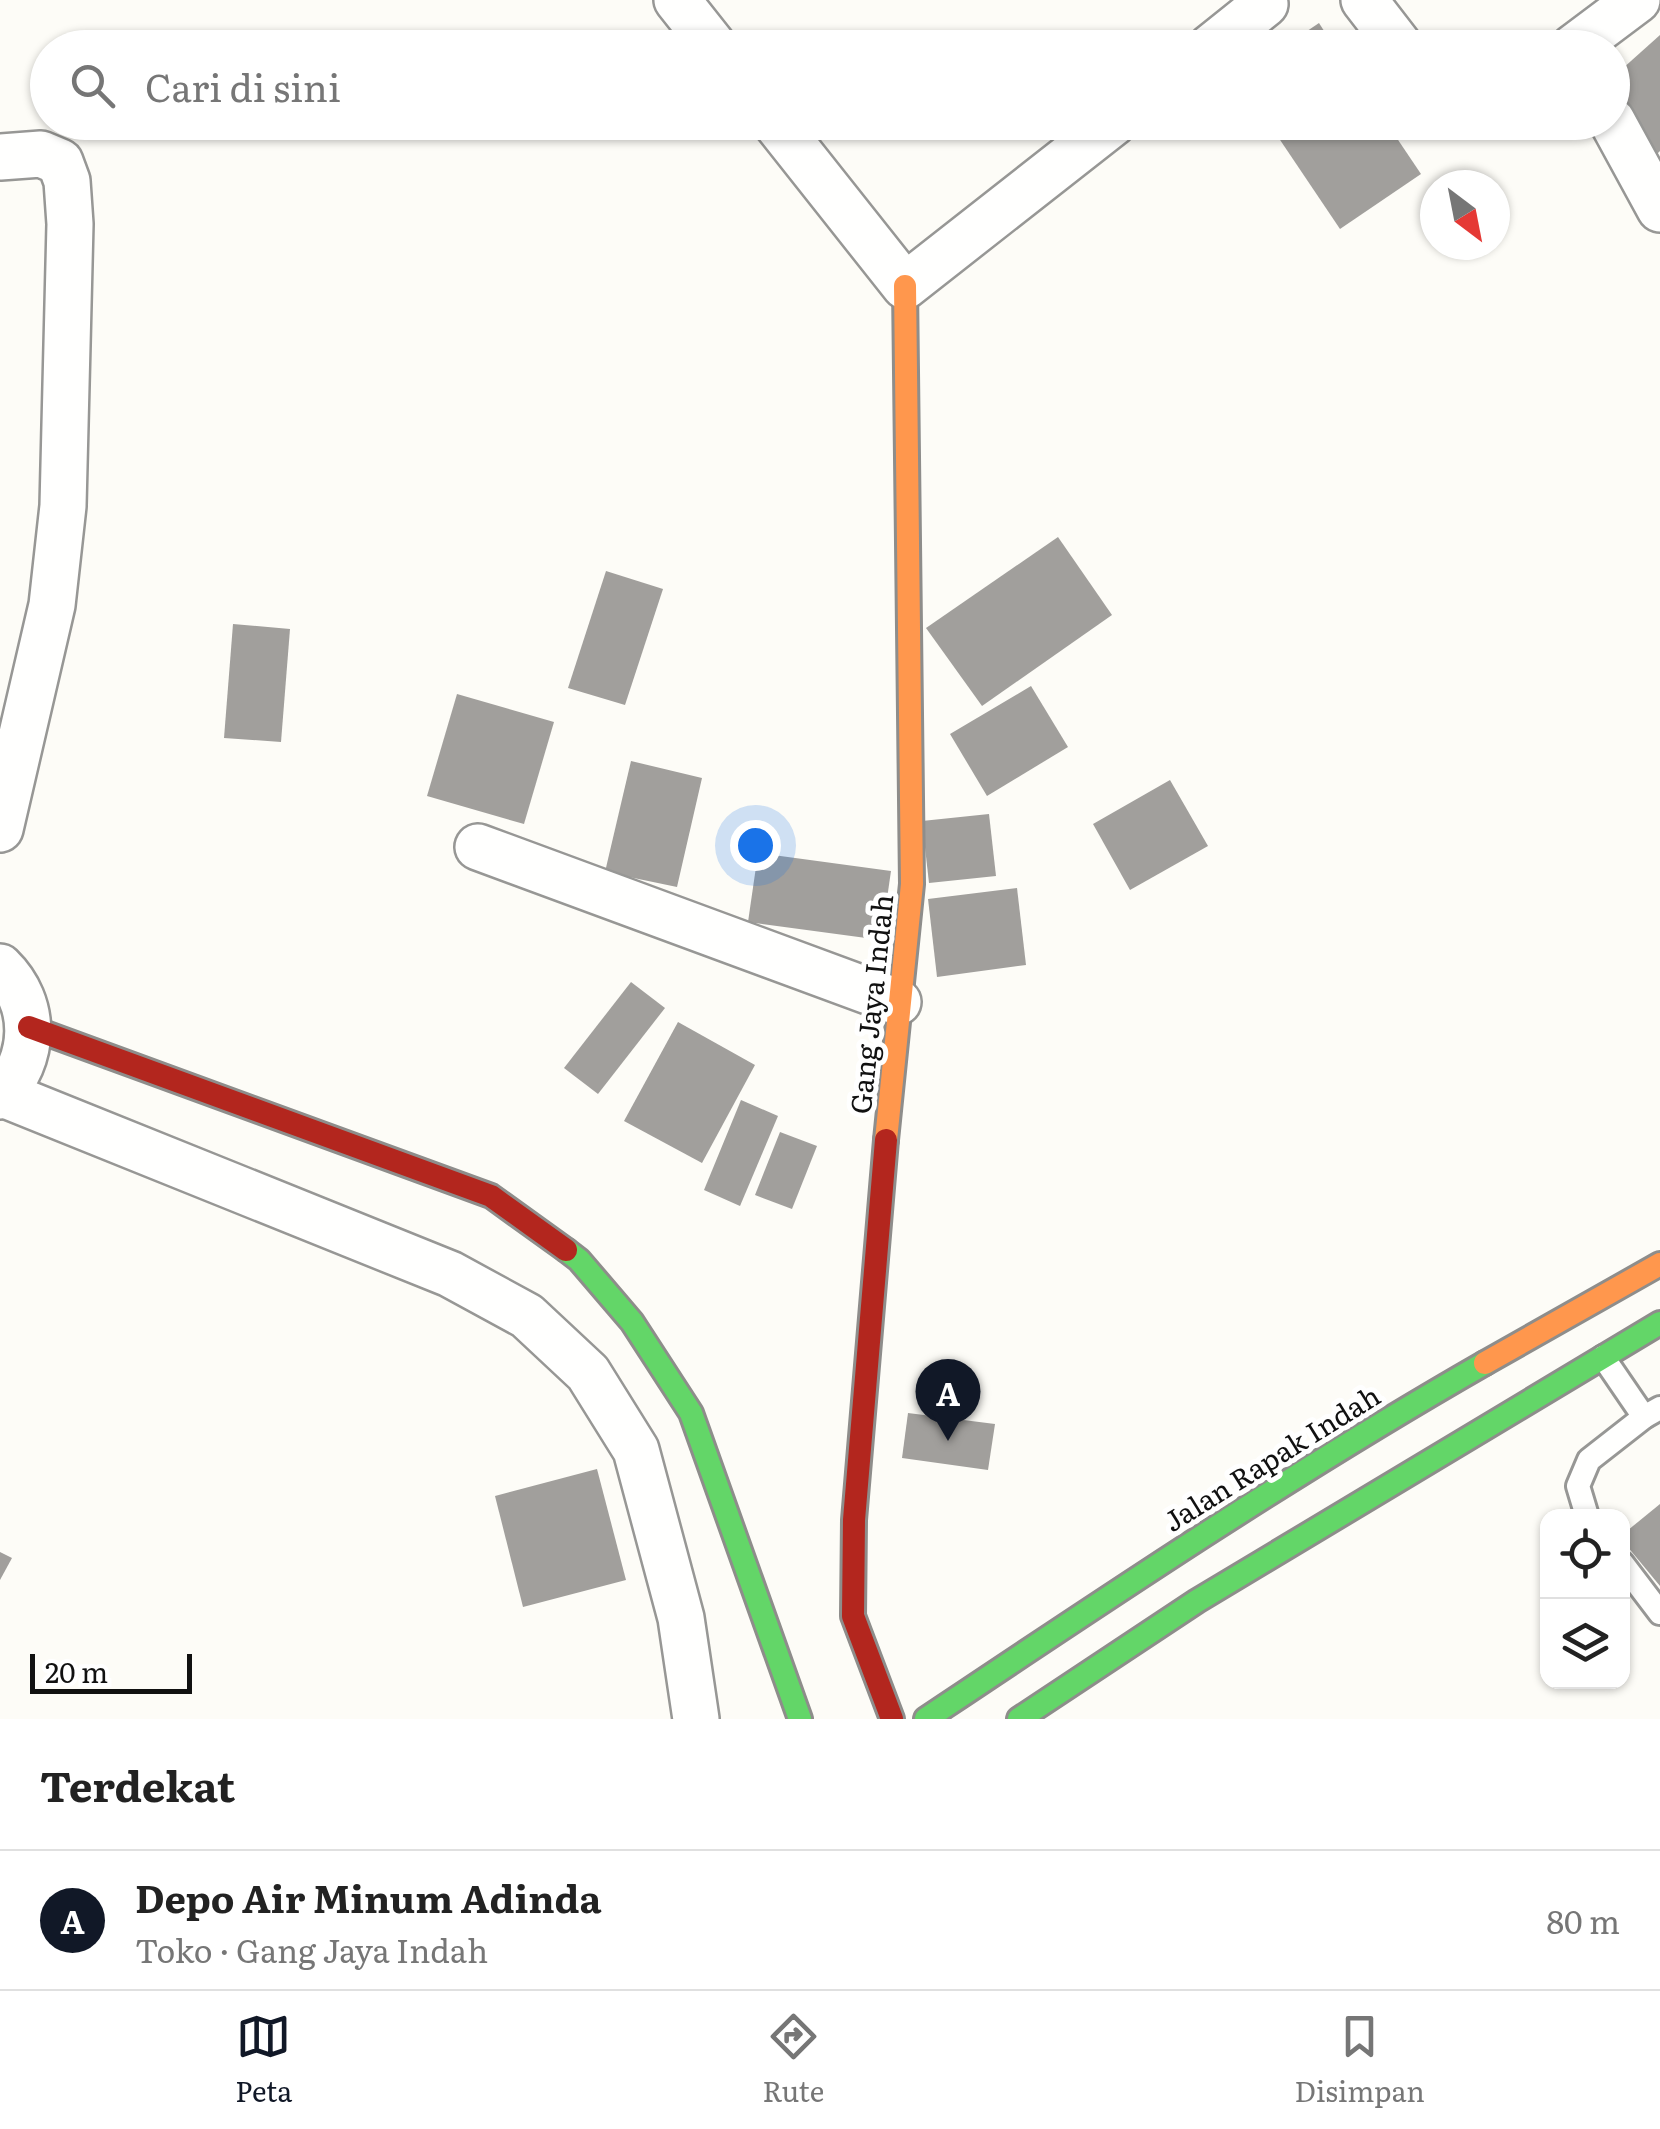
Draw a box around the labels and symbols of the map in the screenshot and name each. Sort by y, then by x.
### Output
north arrow [1420,170,1510,260]
your location [730,820,781,871]
street label: Gang Jaya Indah [838,892,902,1116]
pin: A [916,1358,980,1441]
street label: Jalan Rapak Indah [1155,1373,1387,1541]
scale bar [30,1649,192,1694]

